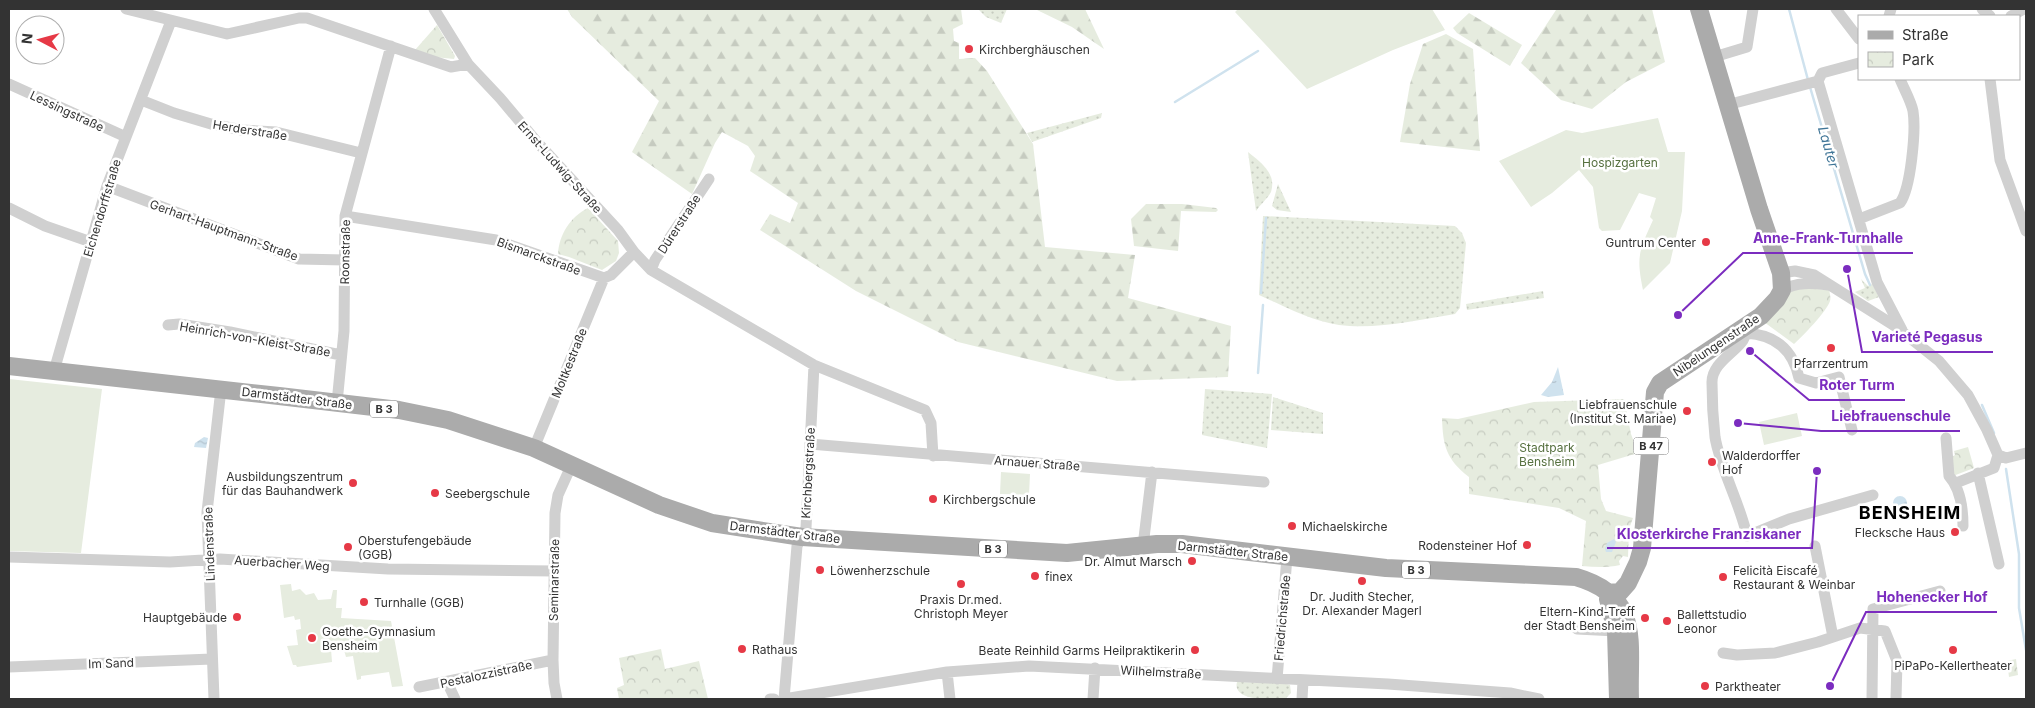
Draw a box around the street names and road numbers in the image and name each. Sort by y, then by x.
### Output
street label: Lessingstraße [28,87,106,135]
street label: Herderstraße [212,117,288,143]
street label: Ernst-Ludwig-Straße [515,118,605,216]
street label: Eichendorffstraße [80,157,124,259]
street label: Dürerstraße [654,192,704,256]
street label: Gerhart-Hauptmann-Straße [148,196,300,264]
street label: Roonstraße [337,219,353,285]
street label: Bismarckstraße [495,234,583,278]
street label: Nibelungenstraße [1670,311,1762,379]
street label: Heinrich-von-Kleist-Straße [178,318,332,360]
street label: Moltkestraße [548,326,590,400]
street label: Darmstädter Straße [241,384,353,412]
road number: B 3 [370,400,398,418]
street label: Kirchbergstraße [798,427,818,519]
road number: B 47 [1634,438,1668,454]
street label: Arnauer Straße [994,453,1080,473]
street label: Lindenstraße [200,507,218,581]
street label: Darmstädter Straße [729,518,841,546]
street label: Darmstädter Straße [1177,538,1289,564]
street label: Seminarstraße [546,539,562,621]
road number: B 3 [979,540,1007,558]
street label: Auerbacher Weg [234,552,330,574]
road number: B 3 [1402,562,1430,578]
street label: Friedrichstraße [1271,574,1293,662]
street label: Im Sand [88,655,134,671]
street label: Pestalozzistraße [439,657,533,691]
street label: Wilhelmstraße [1120,662,1202,682]

